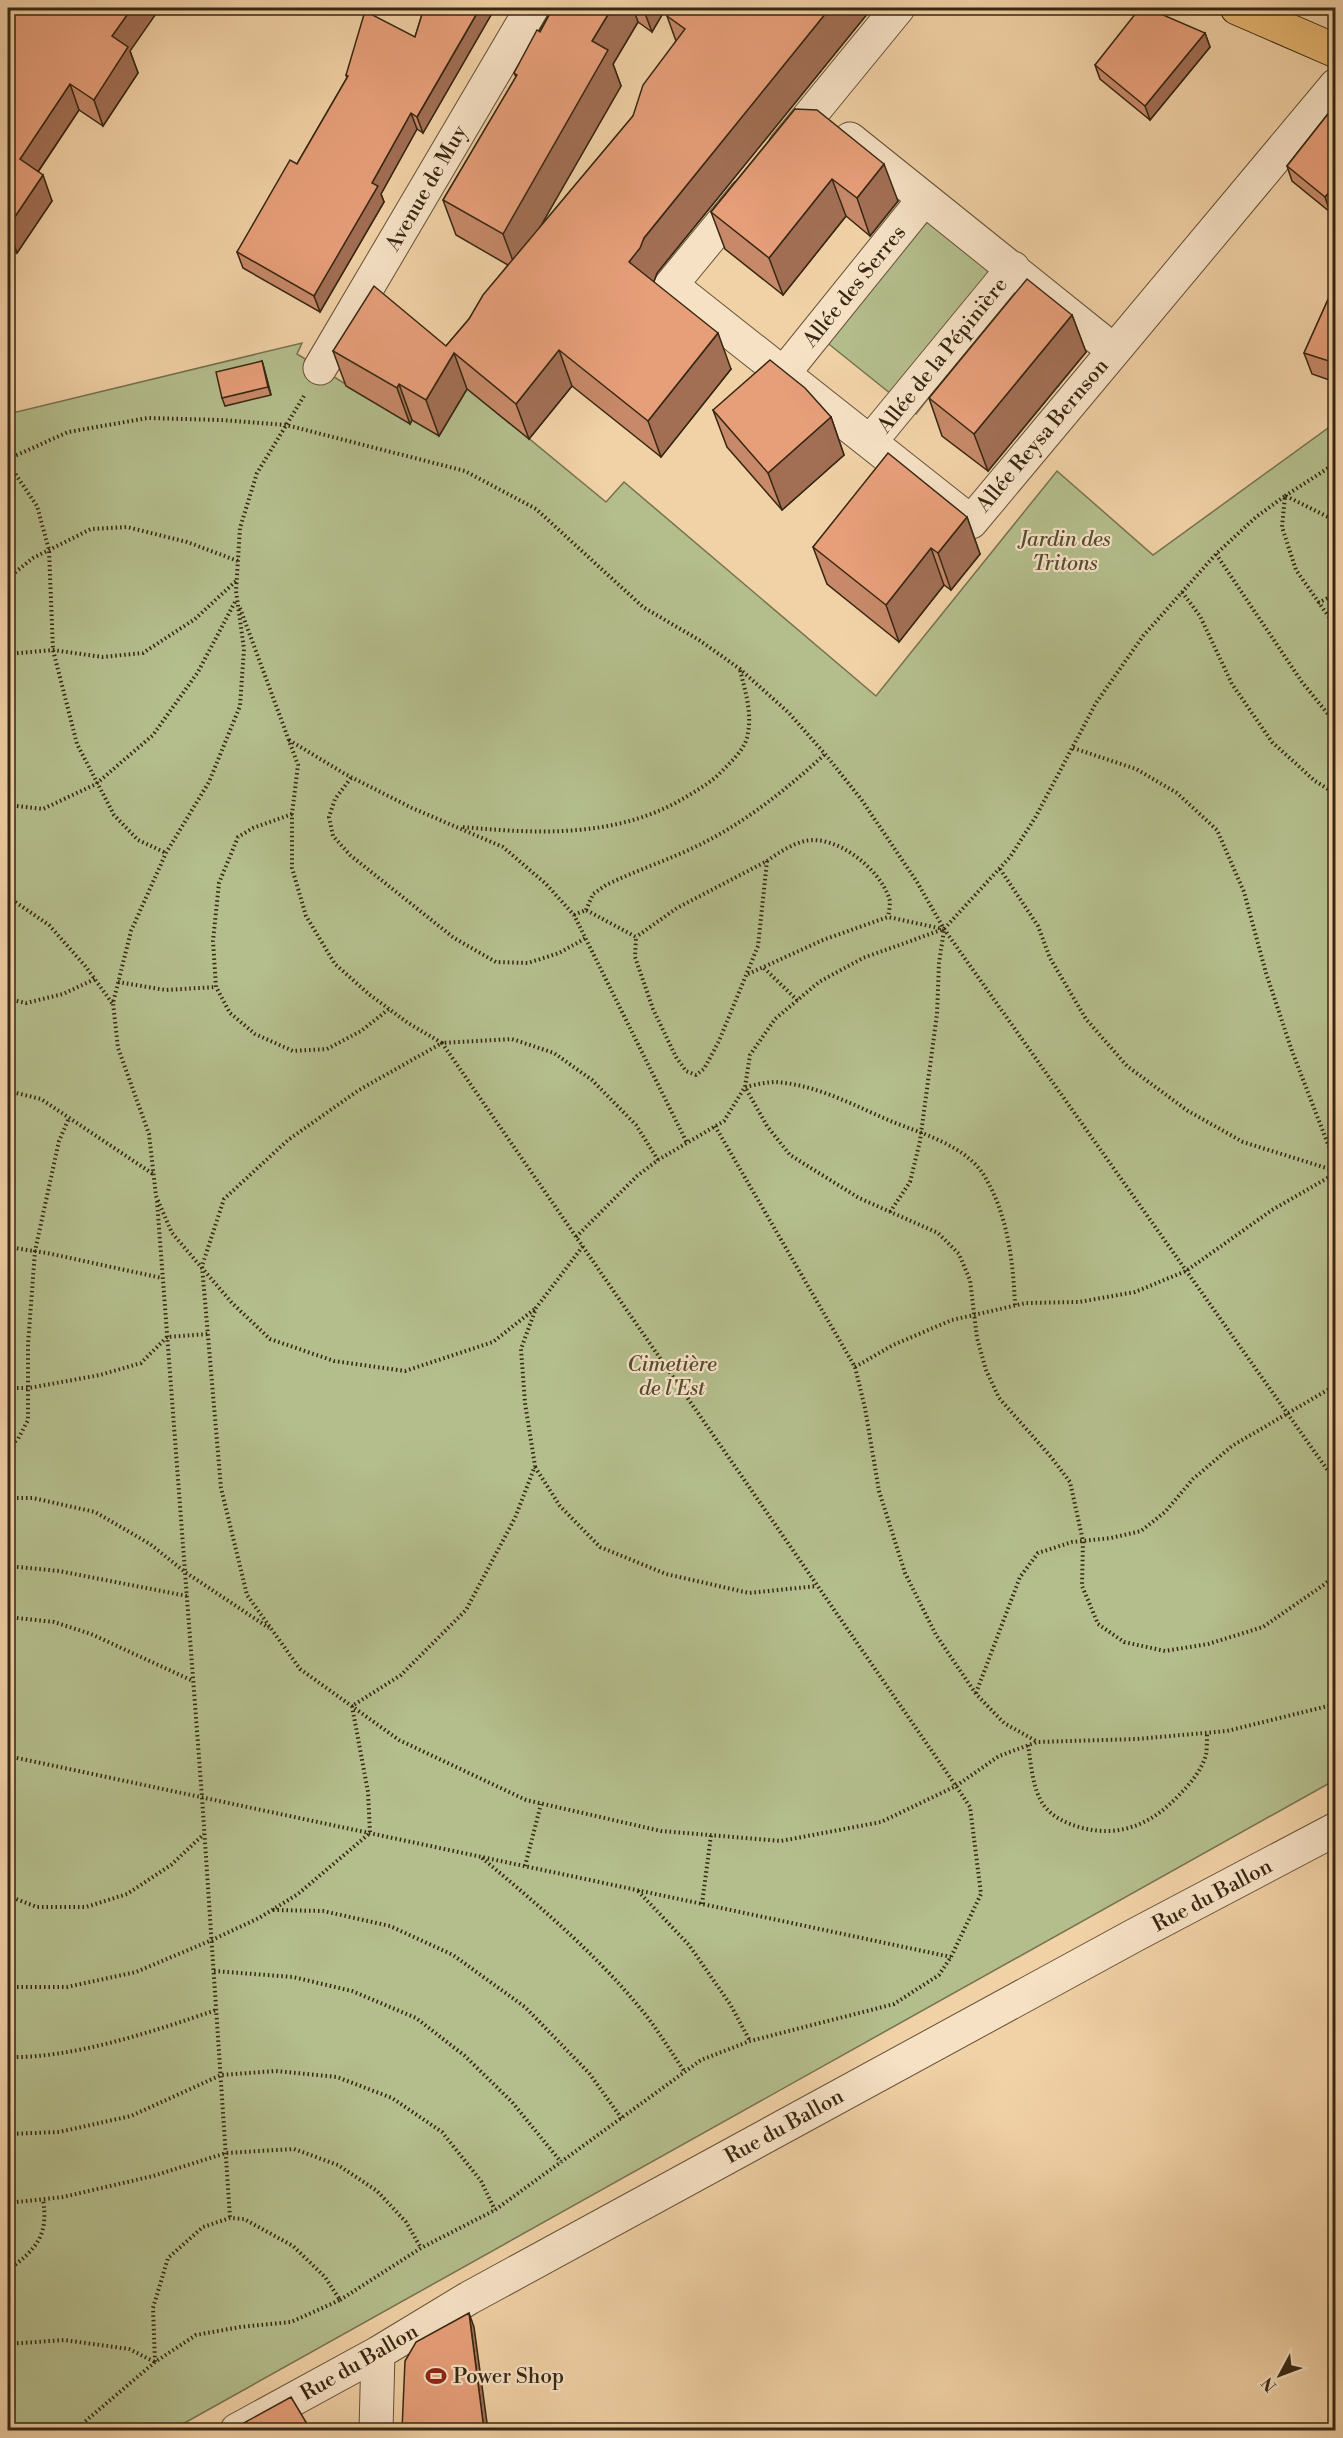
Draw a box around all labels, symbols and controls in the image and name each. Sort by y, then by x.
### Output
street label: Avenue de Muy [380,120,474,257]
street label: Allée des Serres [797,220,912,354]
street label: Allée de la Pépinière [871,273,1014,439]
street label: Allée Reysa Bernson [970,353,1115,518]
park label: Jardin des Tritons [1017,527,1111,577]
park label: Cimetière de l'Est [627,1352,717,1402]
street label: Rue du Ballon [1148,1853,1277,1938]
street label: Rue du Ballon [721,2083,849,2170]
street label: Rue du Ballon [296,2318,423,2407]
north arrow [1250,2345,1310,2405]
sports icon: Power Shop [424,2364,448,2388]
place label: Power Shop [453,2364,564,2390]
text: N [1258,2373,1281,2396]

